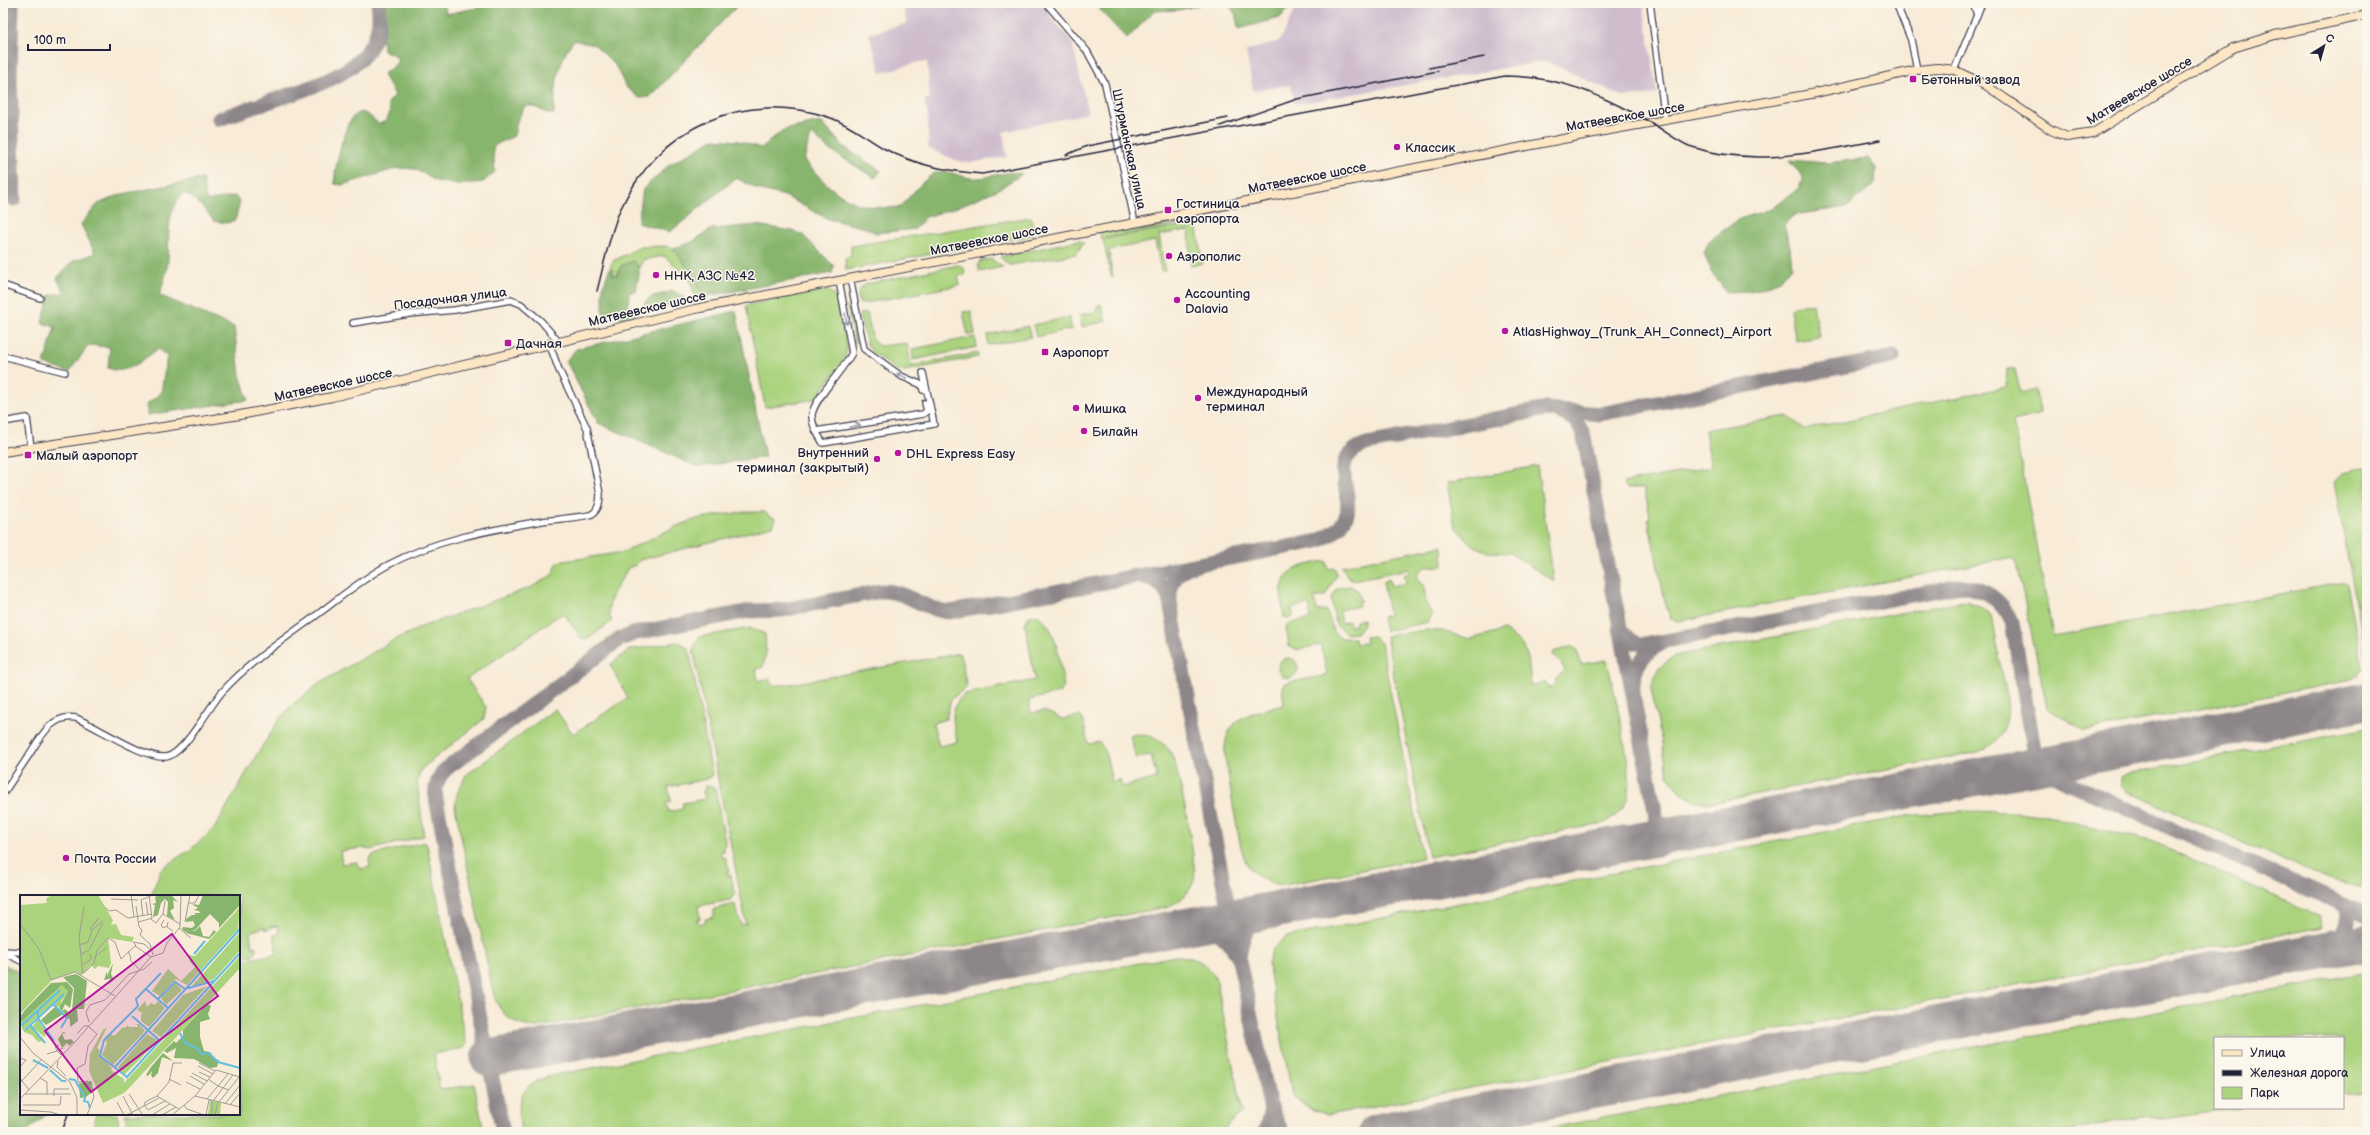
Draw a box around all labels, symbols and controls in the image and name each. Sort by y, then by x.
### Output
scale bar [28,26,110,52]
north arrow [2304,26,2344,66]
text: С [2323,31,2337,46]
text: 100 m [34,33,66,48]
street label: Матвеевское шоссе [2084,53,2195,129]
place label: Бетонный завод [1921,72,2020,88]
marker: Бетонный завод [1908,74,1918,84]
street label: Штурманская улица [1108,87,1150,211]
street label: Матвеевское шоссе [1565,99,1686,135]
place label: Классик [1405,140,1455,156]
marker: Классик [1392,142,1402,152]
street label: Матвеевское шоссе [1247,159,1368,197]
place label: Гостиница аэропорта [1176,196,1240,227]
marker: Гостиница аэропорта [1163,205,1173,215]
street label: Матвеевское шоссе [929,221,1050,259]
place label: Аэрополис [1176,249,1242,265]
marker: Аэрополис [1164,251,1174,261]
place label: ННК, АЗС №42 [664,268,755,284]
marker: ННК, АЗС №42 [651,270,661,280]
street label: Посадочная улица [393,284,508,314]
place label: Accounting Dalavia [1185,286,1250,317]
street label: Матвеевское шоссе [587,288,708,330]
marker: Accounting Dalavia [1172,295,1182,305]
one-way arrow [842,312,850,325]
place label: AtlasHighway_(Trunk_AH_Connect)_Airport [1513,324,1772,340]
marker: AtlasHighway_(Trunk_AH_Connect)_Airport [1500,326,1510,336]
place label: Дачная [516,336,562,352]
marker: Дачная [503,338,513,348]
place label: Аэропорт [1052,345,1109,361]
marker: Аэропорт [1040,347,1050,357]
street label: Матвеевское шоссе [273,365,394,405]
one-way arrow [896,372,908,379]
place label: Международный терминал [1206,384,1308,415]
marker: Международный терминал [1193,393,1203,403]
place label: Мишка [1084,401,1127,417]
marker: Мишка [1071,403,1081,413]
one-way arrow [848,421,861,429]
place label: Билайн [1092,424,1138,440]
marker: Билайн [1079,426,1089,436]
place label: Внутренний терминал (закрытый) [737,445,869,476]
place label: DHL Express Easy [906,446,1015,462]
place label: Малый аэропорт [36,448,138,464]
marker: DHL Express Easy [893,448,903,458]
marker: Малый аэропорт [23,450,33,460]
marker: Внутренний терминал (закрытый) [872,454,882,464]
place label: Почта России [74,851,157,867]
marker: Почта России [61,853,71,863]
inset map [20,895,240,1115]
legend [2214,1037,2344,1109]
text: Улица [2250,1046,2286,1061]
text: Железная дорога [2250,1066,2348,1081]
text: Парк [2250,1086,2280,1101]

